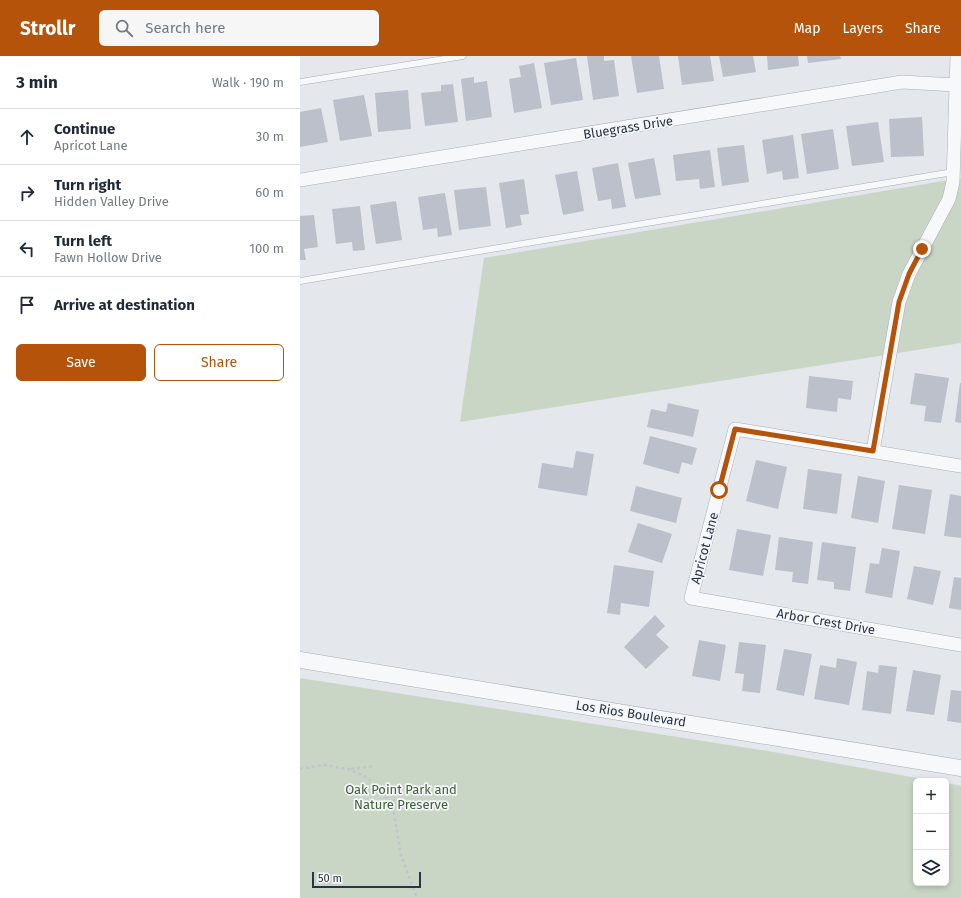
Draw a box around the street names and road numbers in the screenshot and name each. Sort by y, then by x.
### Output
street label: Bluegrass Drive [582,113,674,142]
street label: Apricot Lane [688,511,721,586]
street label: Arbor Crest Drive [775,605,876,638]
street label: Los Rios Boulevard [575,697,687,730]

